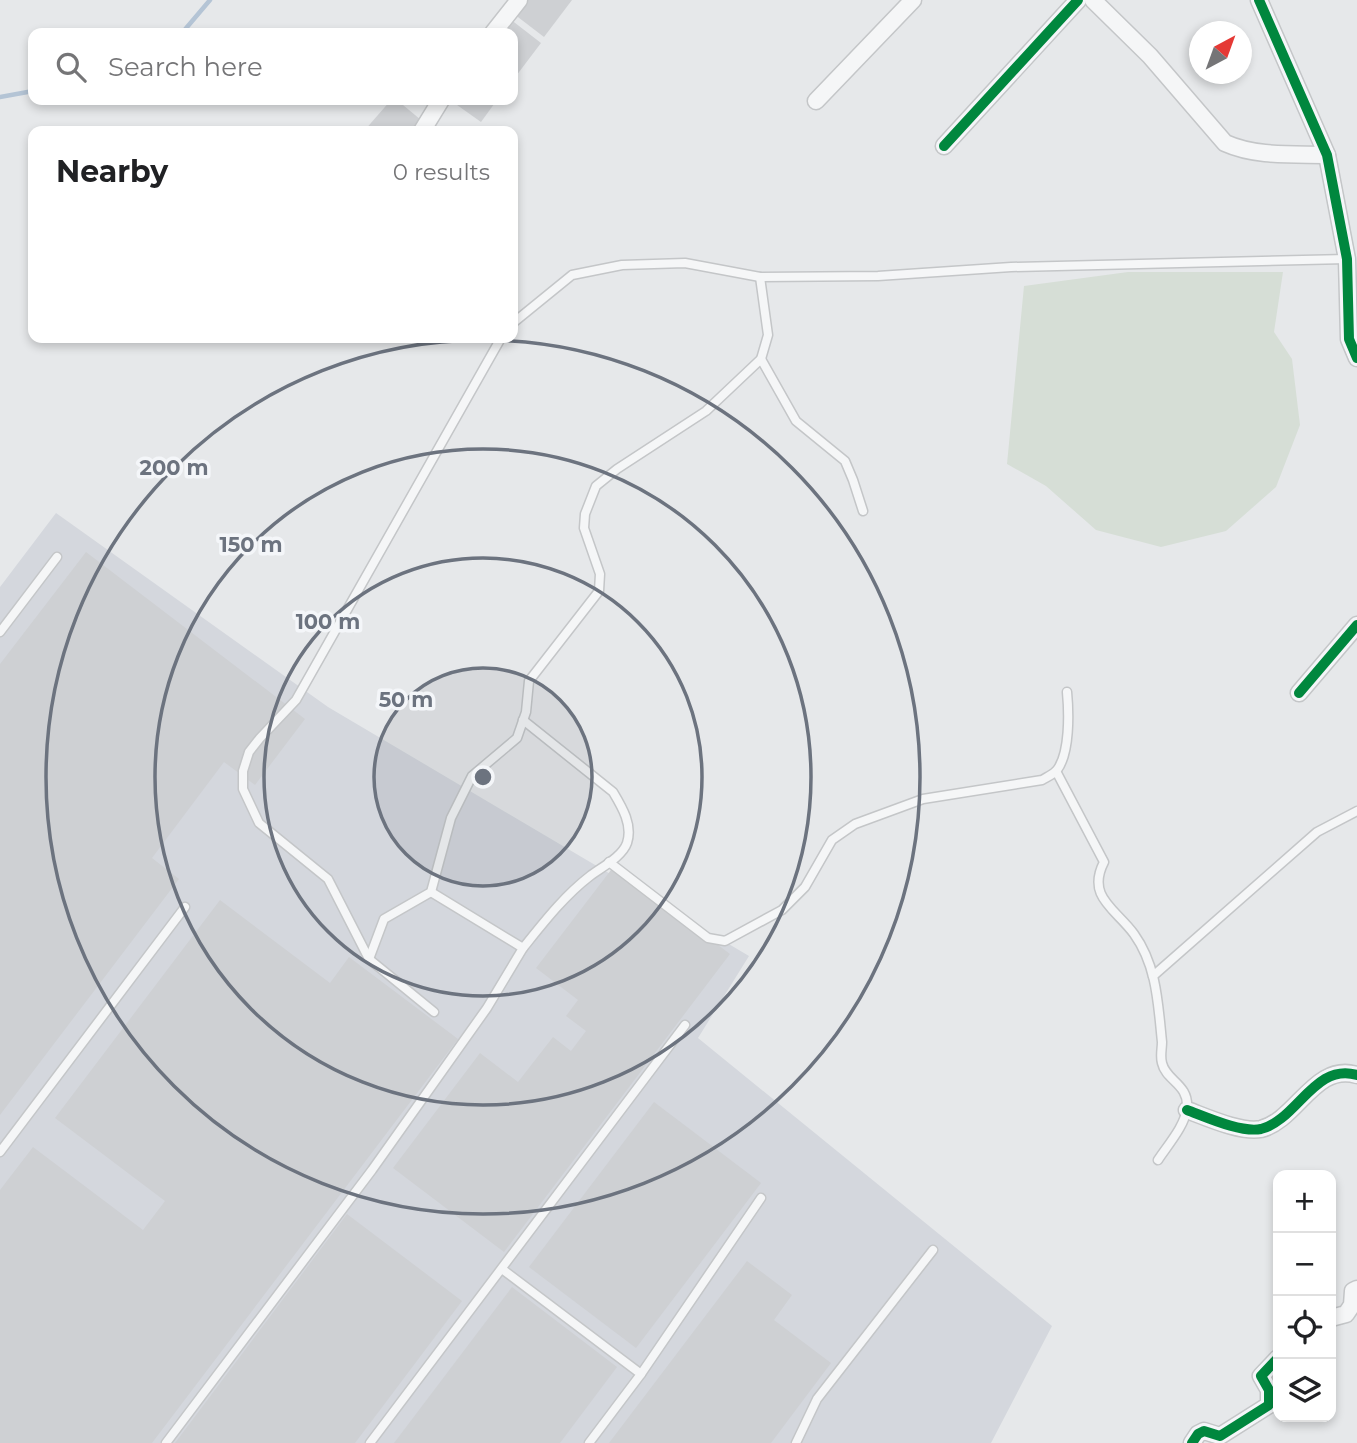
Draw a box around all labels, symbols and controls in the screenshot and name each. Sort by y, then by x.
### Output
north arrow [1189,21,1252,84]
search box [28,28,518,105]
icon: search [52,48,90,86]
text: Search here [108,51,263,83]
text: Nearby [56,153,168,190]
text: 0 results [393,158,490,186]
text: 200 m [140,455,208,480]
text: 150 m [220,532,282,557]
text: 100 m [296,609,360,634]
text: 50 m [379,687,433,712]
centre of rings [471,765,495,789]
map controls [1273,1170,1336,1422]
button: + [1273,1170,1336,1233]
button: − [1273,1233,1336,1296]
button: locate [1273,1296,1336,1359]
button: layers [1273,1359,1336,1422]

